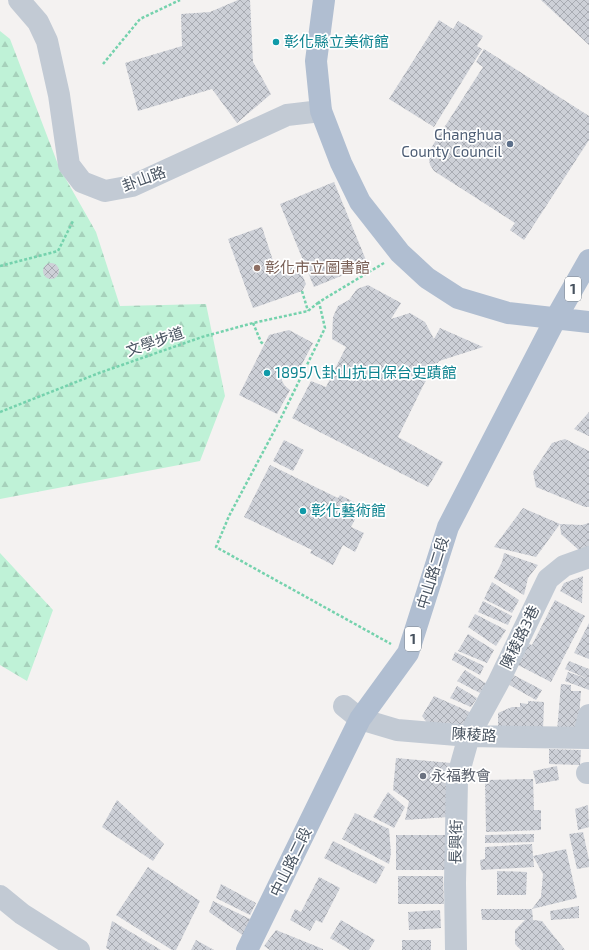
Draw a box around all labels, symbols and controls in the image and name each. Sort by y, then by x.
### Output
place label: 彰化縣立美術館 [284,32,389,50]
marker: 彰化縣立美術館 [271,37,281,47]
place label: Changhua County Council [401,125,503,160]
marker: Changhua County Council [505,139,515,149]
street label: 卦山路 [119,162,168,194]
place label: 彰化市立圖書館 [265,258,370,276]
marker: 彰化市立圖書館 [252,263,262,273]
road number: 1 [565,277,581,301]
street label: 文學步道 [123,323,186,359]
place label: 1895八卦山抗日保台史蹟館 [275,363,457,381]
marker: 1895八卦山抗日保台史蹟館 [262,368,272,378]
place label: 彰化藝術館 [311,501,386,519]
marker: 彰化藝術館 [298,506,308,516]
street label: 中山路二段 [412,534,452,611]
street label: 陳稜路3巷 [496,602,542,671]
road number: 1 [405,627,421,651]
street label: 陳稜路 [451,724,497,744]
place label: 永福教會 [431,766,491,784]
marker: 永福教會 [418,771,428,781]
street label: 長興街 [446,819,464,865]
street label: 中山路二段 [266,824,315,899]

